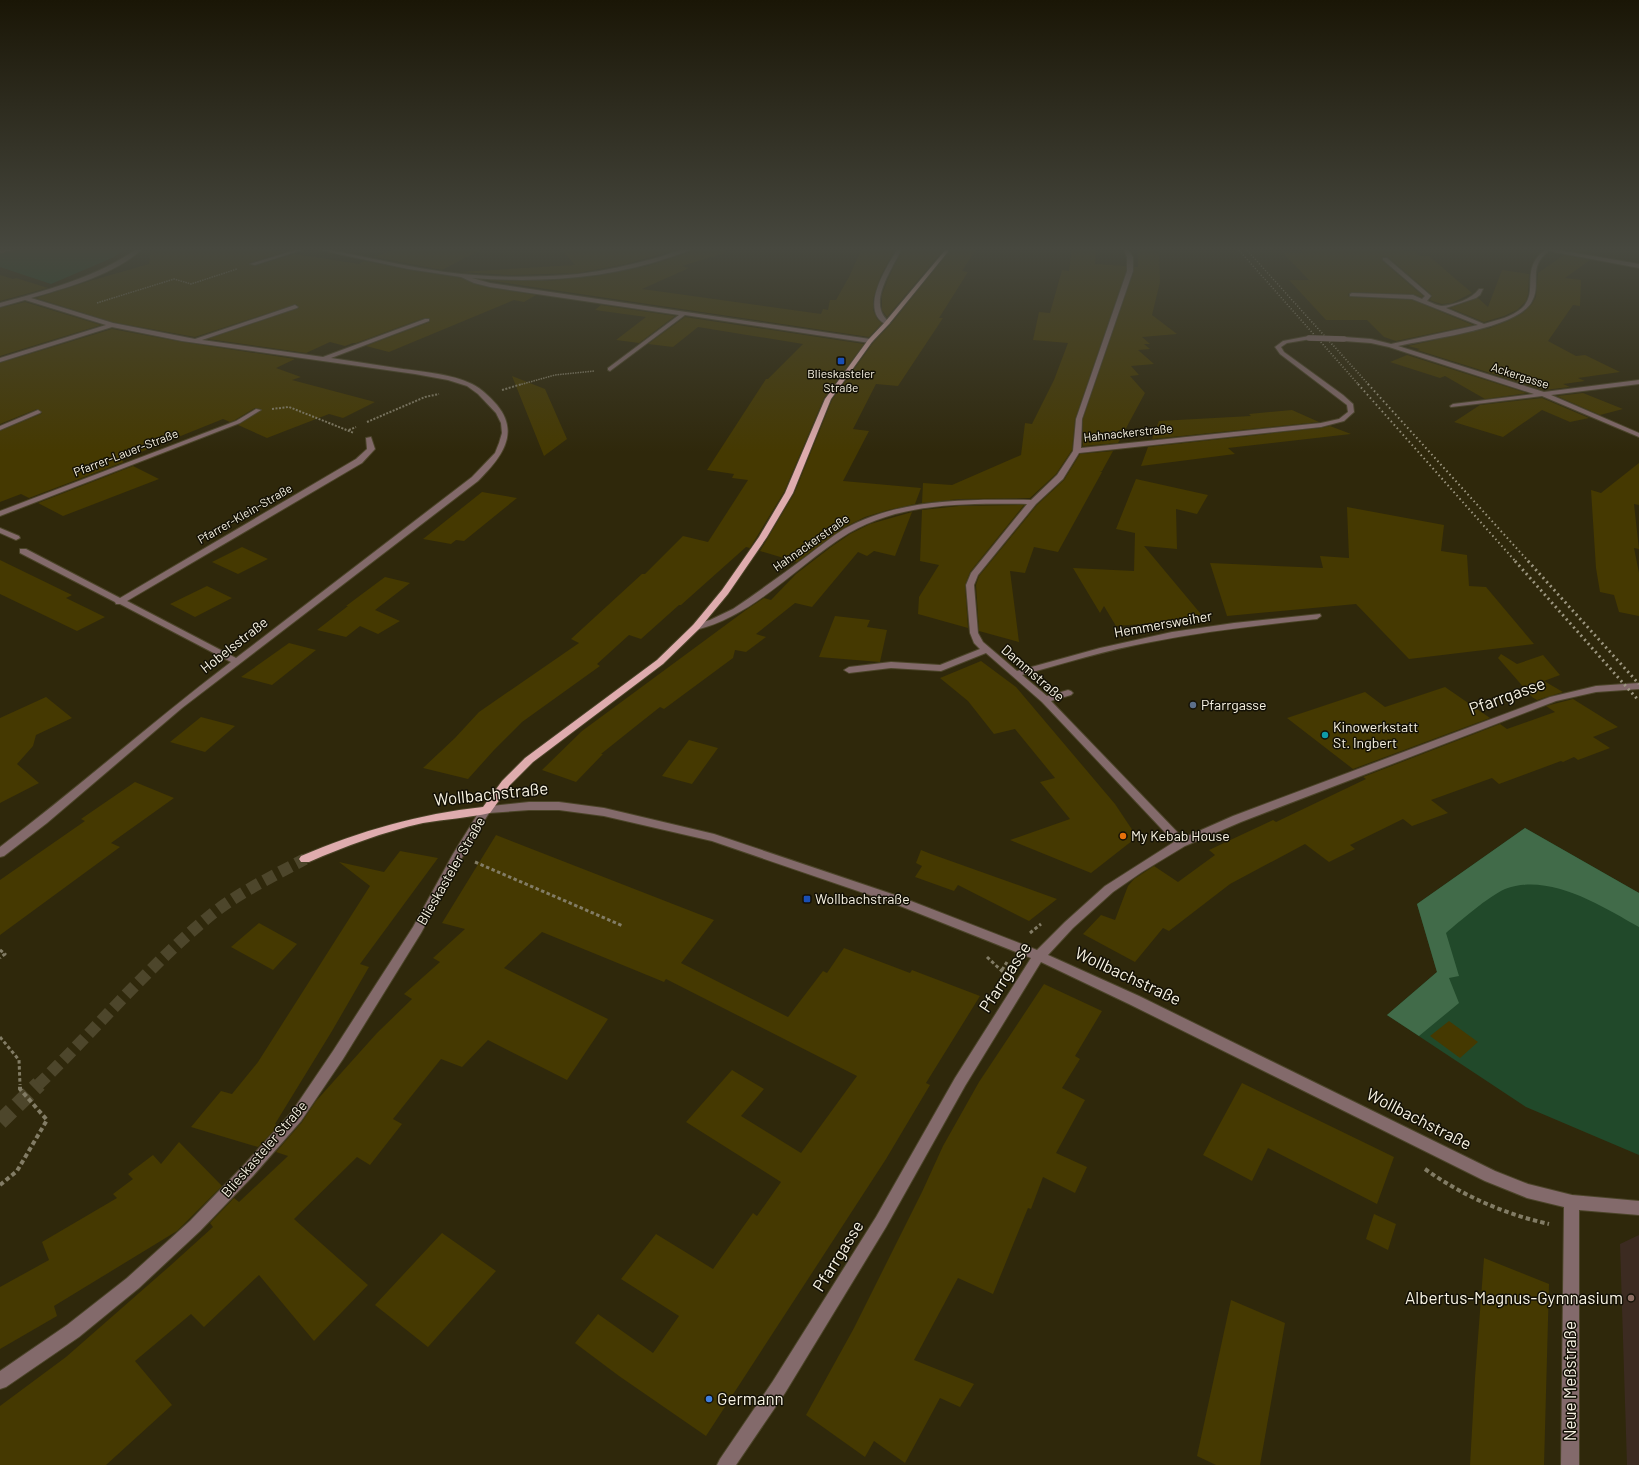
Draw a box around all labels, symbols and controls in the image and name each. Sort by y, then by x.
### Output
marker: Blieskasteler Straße [836,356,846,366]
street label: Ackergasse [1490,359,1551,391]
place label: Blieskasteler Straße [807,366,875,394]
street label: Hahnackerstraße [1083,420,1173,444]
street label: Pfarrer-Lauer-Straße [71,426,180,479]
street label: Pfarrer-Klein-Straße [195,480,294,546]
street label: Hahnackerstraße [770,511,851,574]
street label: Hemmersweiher [1112,607,1213,641]
street label: Hobelsstraße [197,613,271,676]
street label: Dammstraße [998,641,1068,705]
street label: Pfarrgasse [1466,672,1547,718]
place label: Pfarrgasse [1201,696,1267,713]
marker: Pfarrgasse [1188,700,1198,710]
place label: Kinowerkstatt St. Ingbert [1333,718,1418,751]
marker: Kinowerkstatt St. Ingbert [1320,730,1330,740]
street label: Wollbachstraße [433,777,549,809]
street label: Blieskasteler Straße [413,814,488,928]
place label: My Kebab House [1131,827,1230,844]
marker: My Kebab House [1118,831,1128,841]
place label: Wollbachstraße [815,890,910,907]
marker: Wollbachstraße [802,894,812,904]
street label: Pfarrgasse [974,938,1034,1015]
street label: Wollbachstraße [1072,942,1185,1008]
street label: Wollbachstraße [1364,1083,1475,1153]
street label: Blieskasteler Straße [217,1097,310,1200]
street label: Pfarrgasse [808,1216,867,1295]
place label: Albertus-Magnus-Gymnasium [1405,1287,1623,1307]
marker: Albertus-Magnus-Gymnasium [1626,1293,1636,1303]
street label: Neue Meßstraße [1559,1321,1579,1441]
place label: Germann [717,1388,784,1408]
marker: Germann [704,1394,714,1404]

